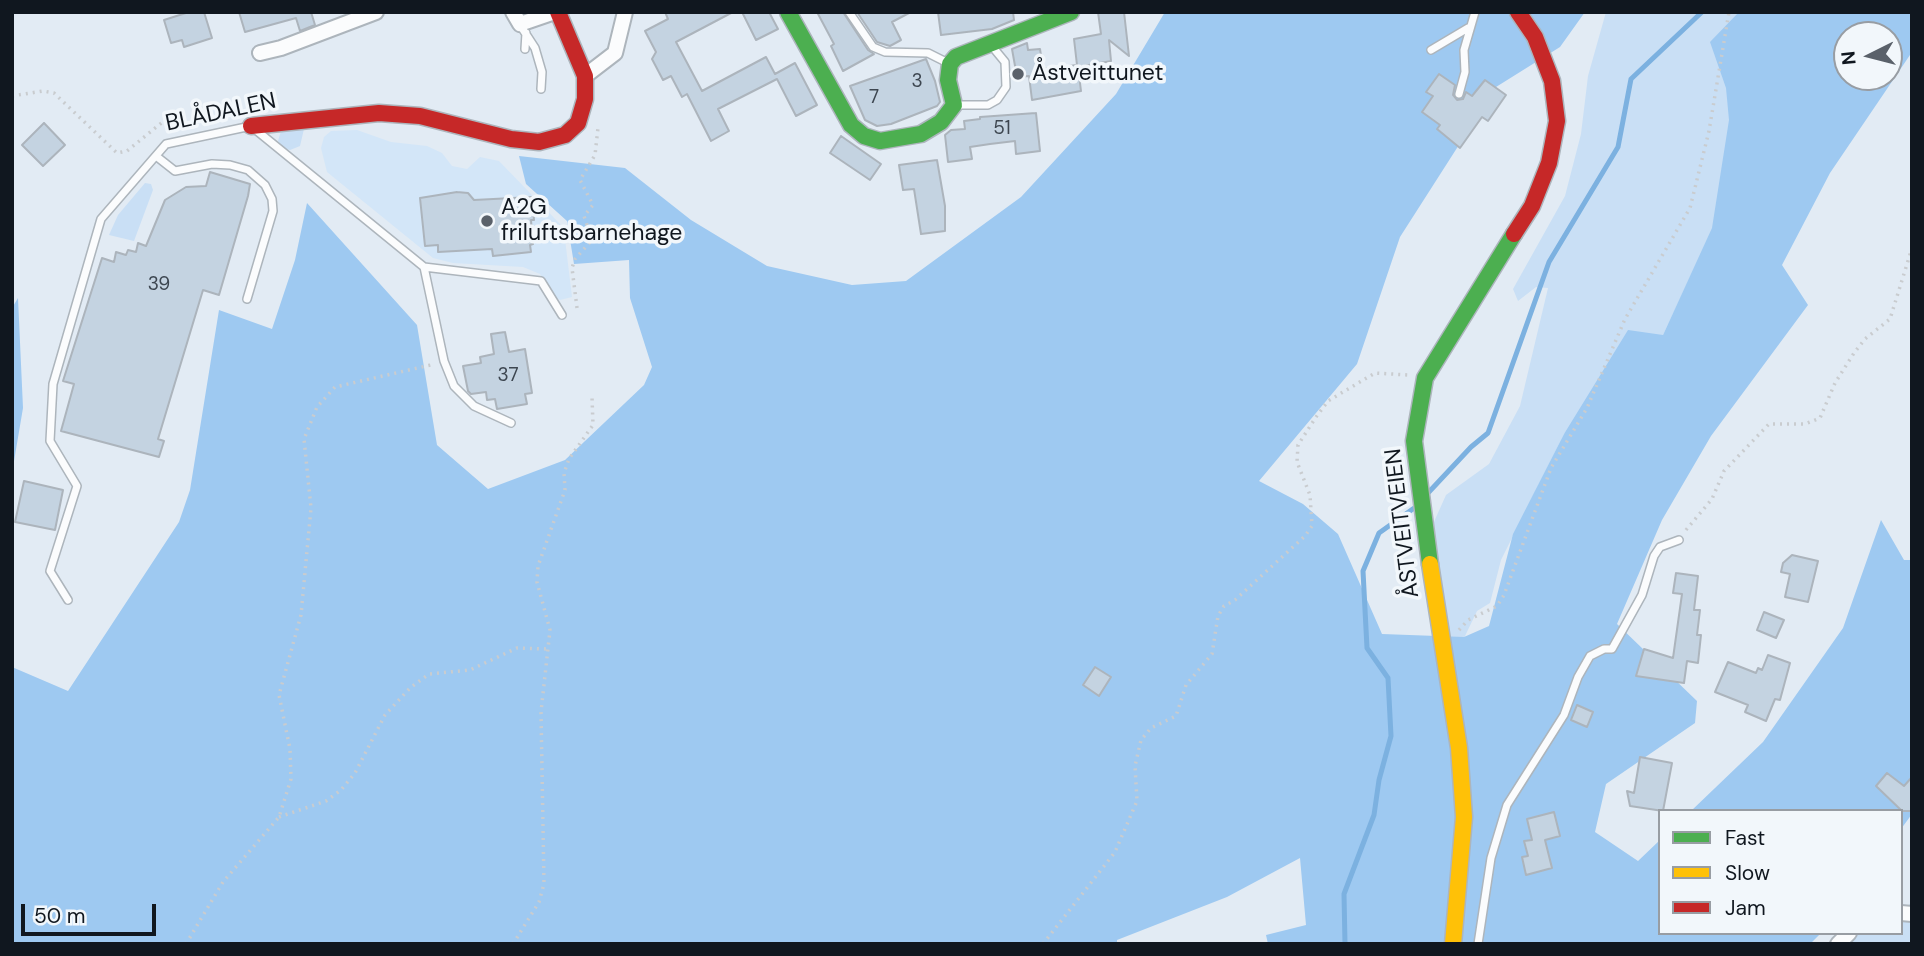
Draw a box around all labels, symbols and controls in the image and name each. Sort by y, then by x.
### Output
north arrow [1833,21,1903,91]
text: N [1835,50,1862,66]
place label: Åstveittunet [1032,60,1164,88]
marker: Åstveittunet [1010,66,1026,82]
house number: 3 [911,71,923,93]
house number: 7 [869,87,879,109]
street label: BLÅDALEN [163,88,279,138]
house number: 51 [993,118,1011,140]
place label: A2G friluftsbarnehage [501,194,682,248]
marker: A2G friluftsbarnehage [479,213,495,229]
house number: 39 [148,274,170,296]
house number: 37 [497,365,519,387]
street label: ÅSTVEITVEIEN [1380,447,1426,599]
legend [1658,809,1903,935]
text: Fast [1725,824,1765,852]
text: Slow [1725,859,1770,887]
scale bar [24,890,159,934]
text: Jam [1725,894,1766,922]
text: 50 m [34,902,85,930]

